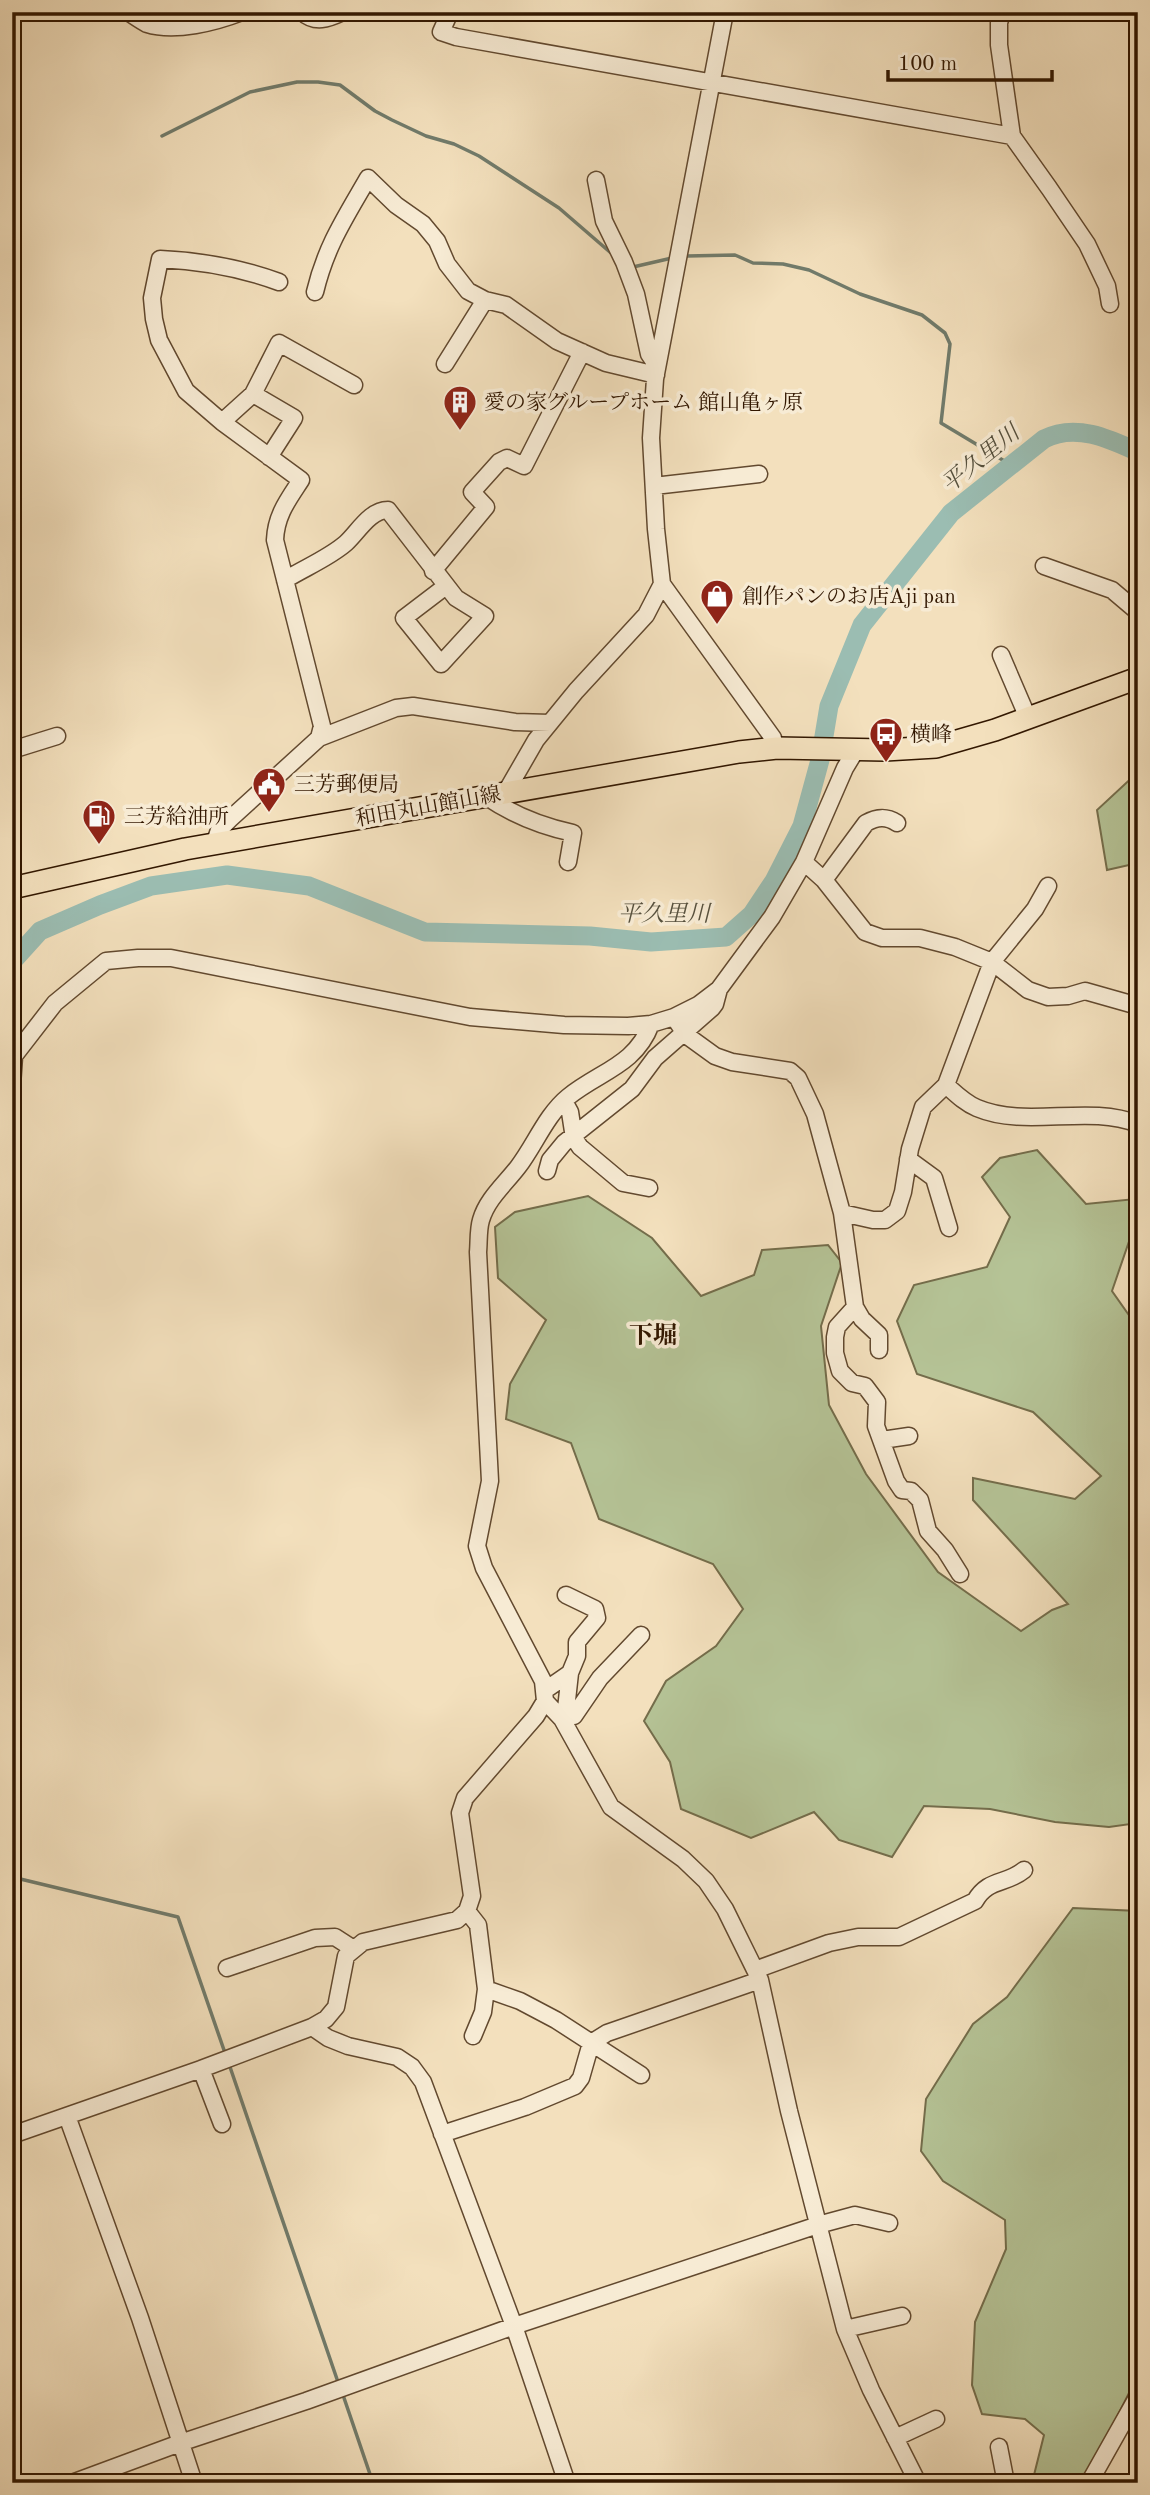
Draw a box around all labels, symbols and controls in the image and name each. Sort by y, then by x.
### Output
scale bar [888,38,1052,82]
text: 100 m [898,54,957,75]
building icon: 愛の家グループホーム 館山亀ヶ原 [441,383,479,432]
place label: 愛の家グループホーム 館山亀ヶ原 [484,391,803,414]
water label: 平久里川 [937,418,1026,497]
shop icon: 創作パンのお店Aji pan [698,577,736,626]
place label: 創作パンのお店Aji pan [742,585,956,608]
bus stop icon: 横峰 [867,715,905,764]
place label: 横峰 [910,723,952,746]
public building icon: 三芳郵便局 [250,765,288,814]
place label: 三芳郵便局 [294,773,399,796]
street label: 和田丸山館山線 [354,782,502,831]
fuel station icon: 三芳給油所 [80,797,118,846]
place label: 三芳給油所 [124,805,229,828]
water label: 平久里川 [618,901,713,926]
district label: 下堀 [629,1322,677,1349]

